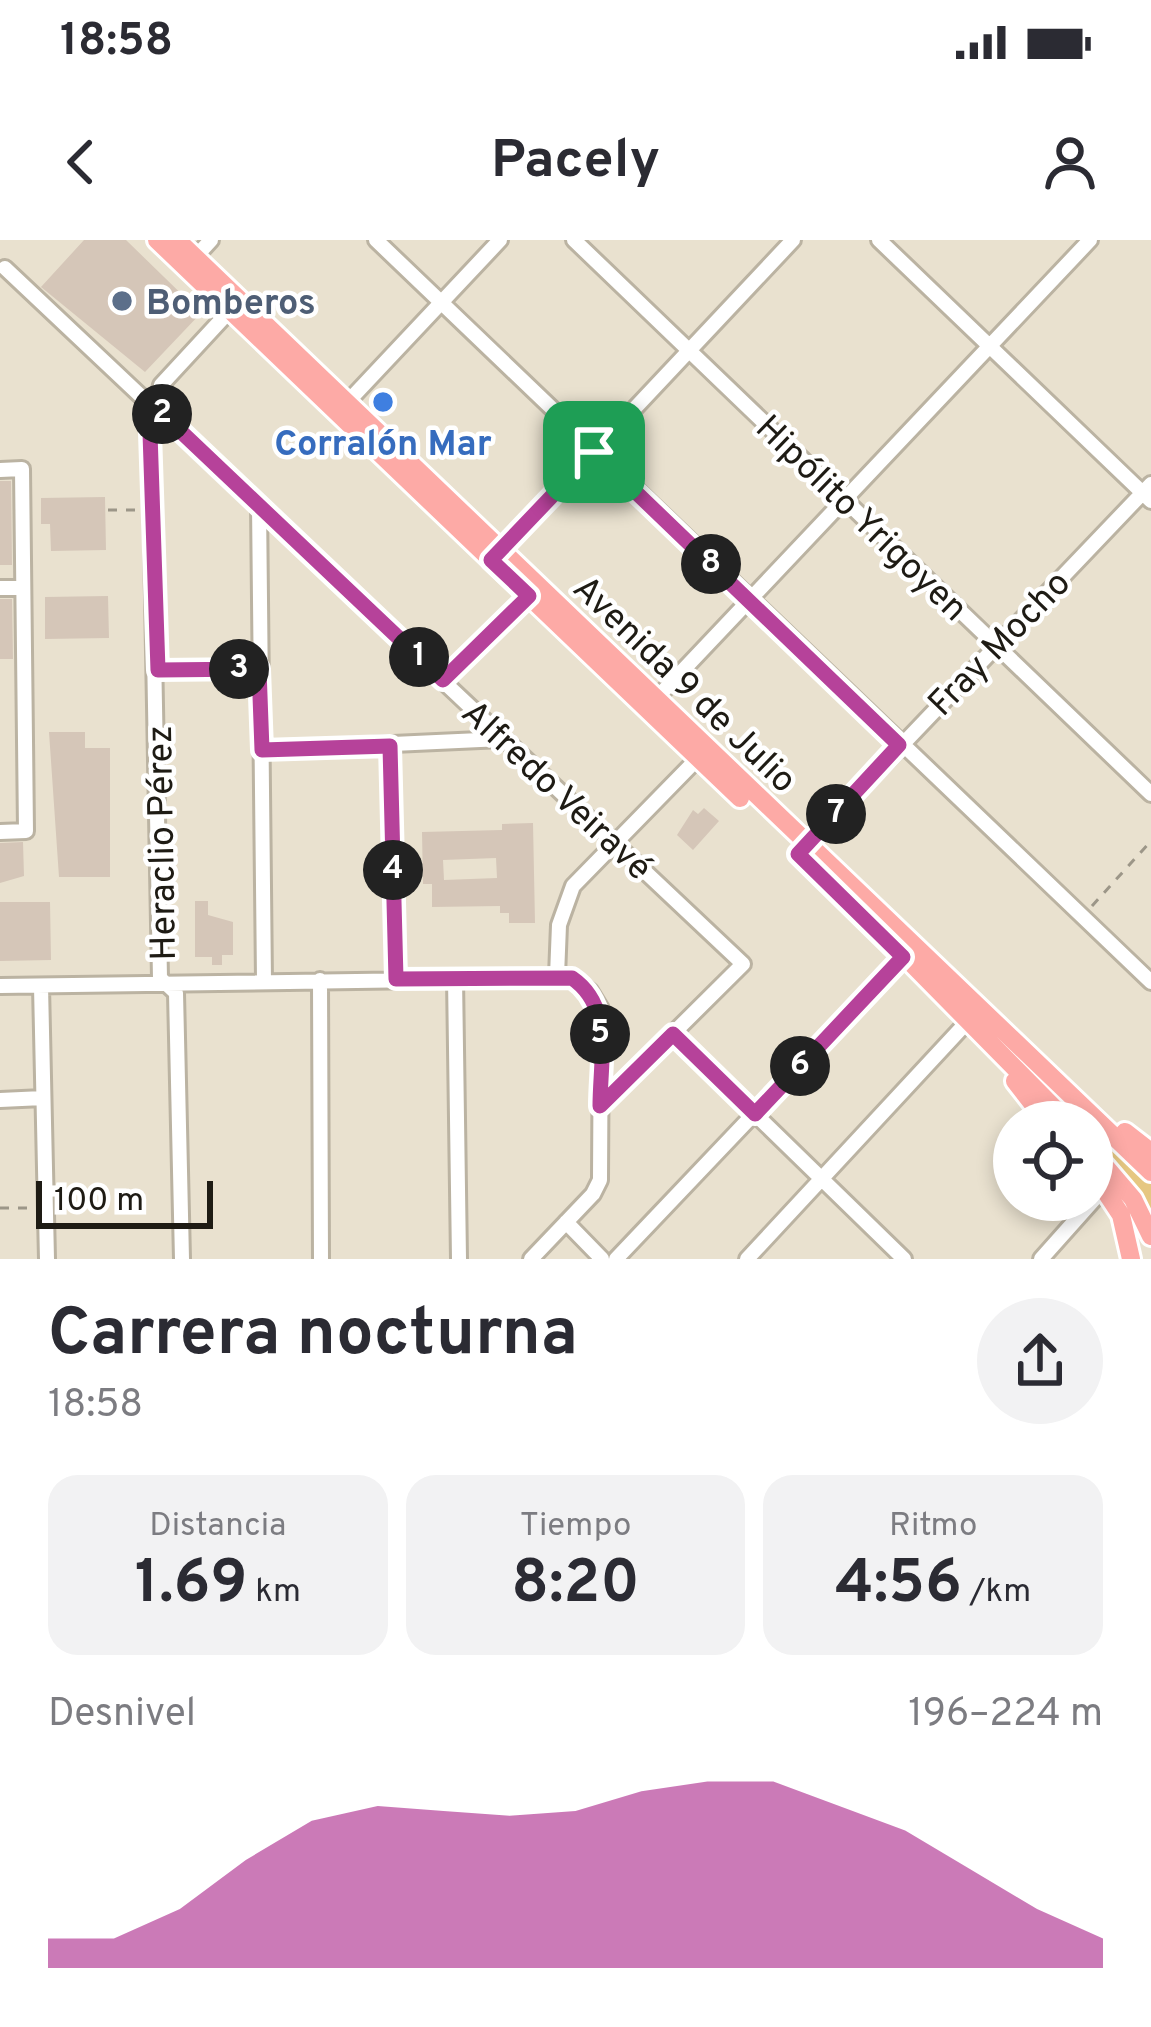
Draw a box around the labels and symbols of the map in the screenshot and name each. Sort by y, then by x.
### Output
place label: Bomberos [146,282,316,328]
marker: Bomberos [109,288,135,314]
pin: 2 [132,384,192,444]
marker: Corralón Mar [370,389,396,415]
pin [543,401,645,503]
street label: Hipólito Yrigoyen [744,407,976,633]
place label: Corralón Mar [274,423,492,469]
pin: 8 [681,534,741,594]
street label: Fray Mocho [920,562,1082,728]
street label: Avenida 9 de Julio [561,567,805,805]
pin: 1 [389,627,449,687]
pin: 3 [209,639,269,699]
street label: Alfredo Veiravé [450,692,660,892]
street label: Heraclio Pérez [139,725,189,961]
pin: 7 [806,784,866,844]
pin: 4 [363,840,423,900]
pin: 5 [570,1004,630,1064]
pin: 6 [770,1036,830,1096]
scale bar [36,1175,213,1228]

